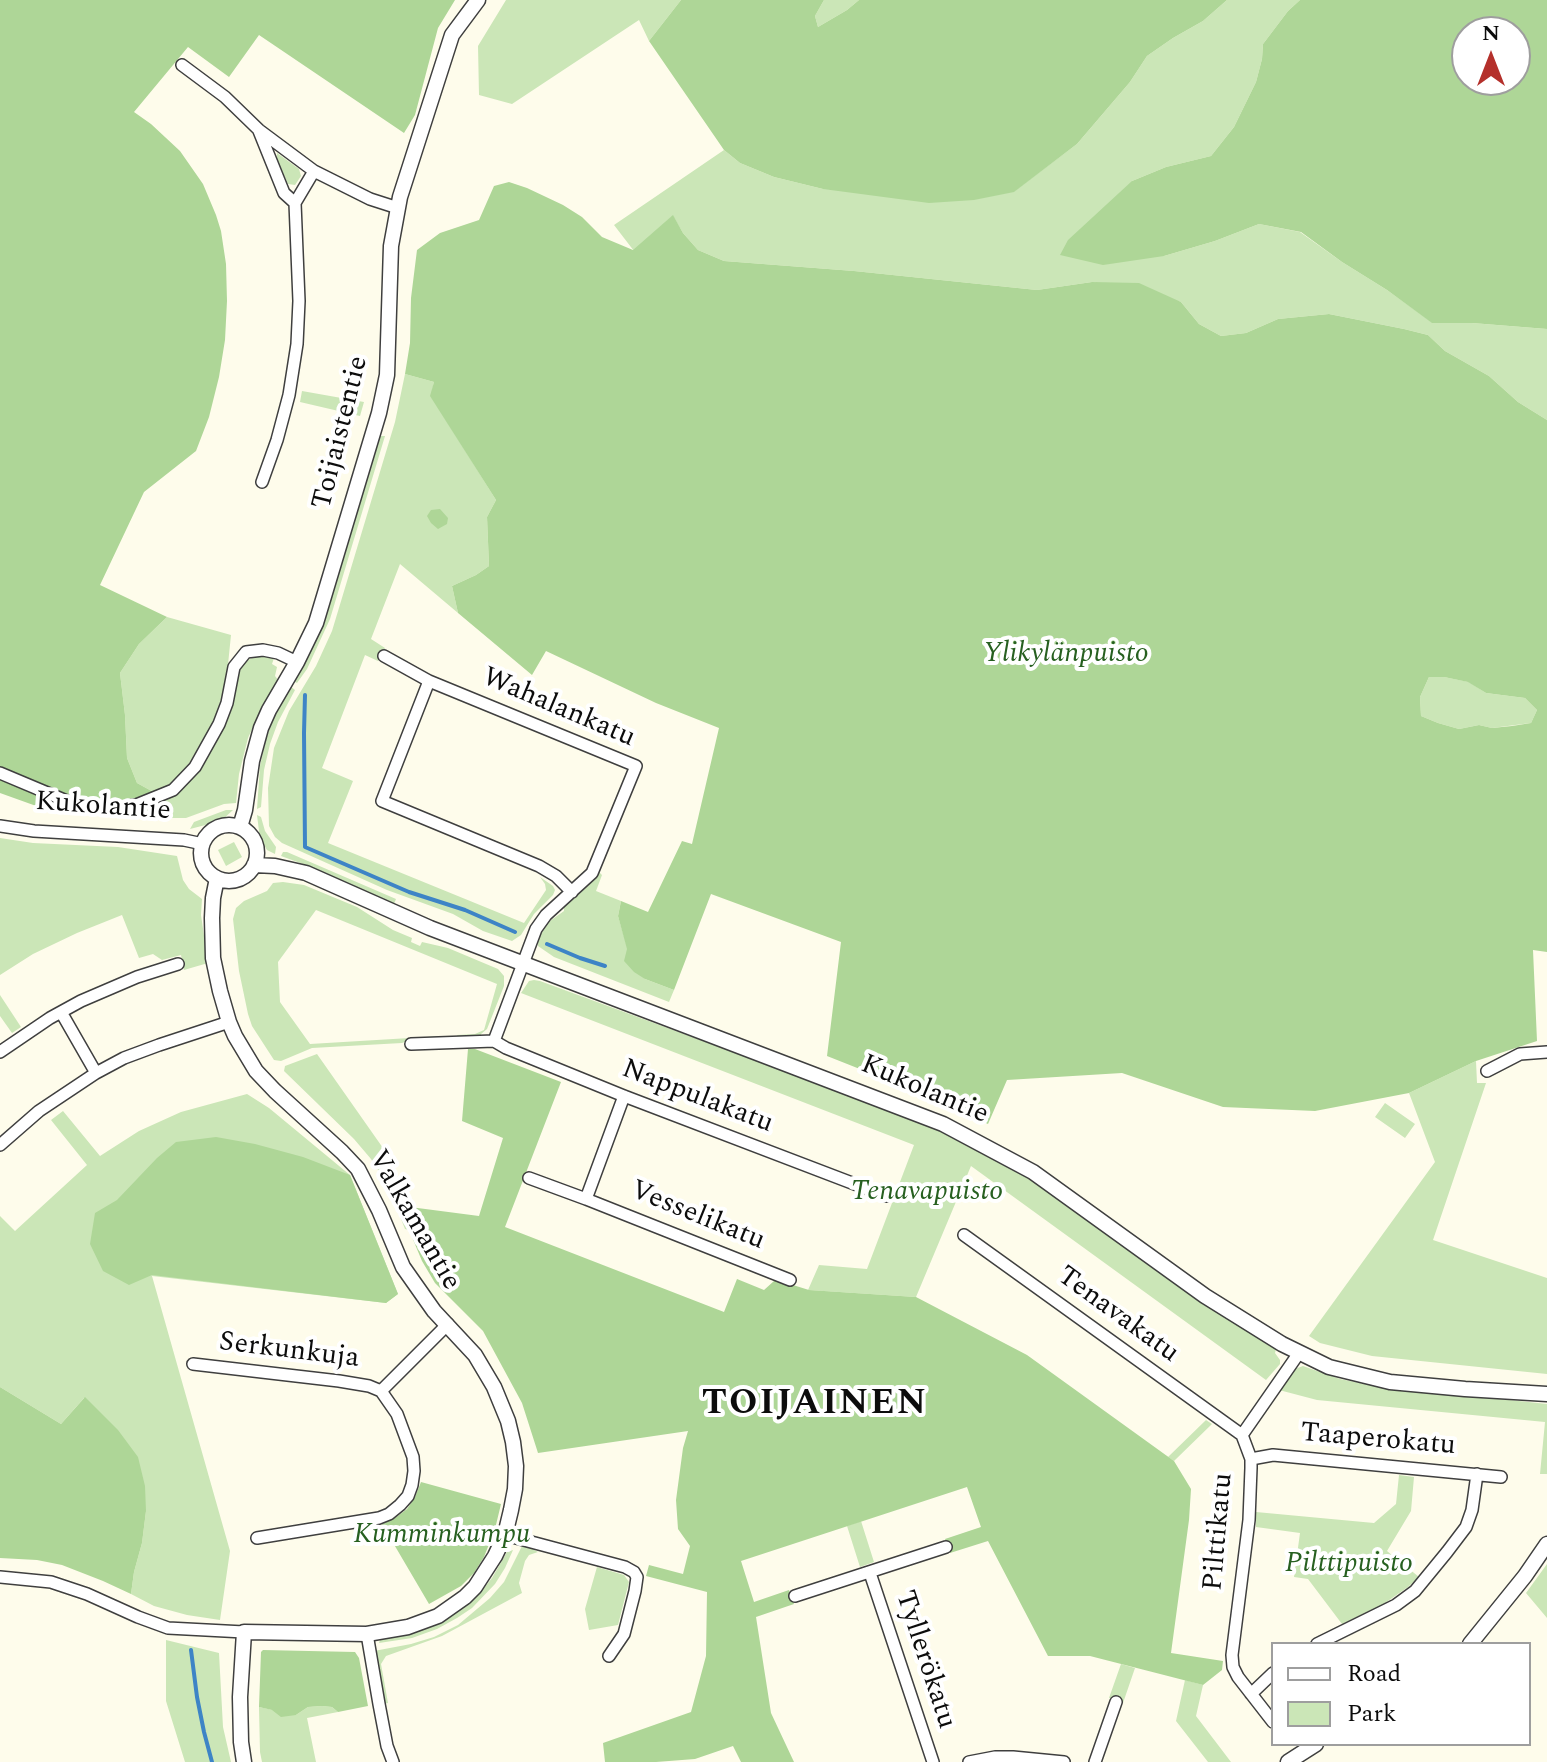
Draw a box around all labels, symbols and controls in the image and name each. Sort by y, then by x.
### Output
north arrow [1451,16,1531,96]
text: N [1482,17,1500,50]
street label: Toijaistentie [307,353,377,513]
park label: Ylikylänpuisto [983,639,1149,673]
street label: Wahalankatu [476,662,640,756]
street label: Kukolantie [34,787,172,829]
street label: Kukolantie [855,1049,993,1133]
street label: Nappulakatu [617,1054,777,1142]
street label: Valkamantie [359,1145,467,1297]
street label: Vesselikatu [625,1175,769,1259]
park label: Tenavapuisto [851,1177,1003,1211]
street label: Tenavakatu [1050,1261,1184,1371]
street label: Serkunkuja [217,1327,361,1377]
district label: TOIJAINEN [702,1384,928,1428]
street label: Taaperokatu [1299,1417,1457,1465]
street label: Pilttikatu [1198,1472,1242,1592]
park label: Kumminkumpu [354,1520,530,1554]
park label: Pilttipuisto [1285,1549,1413,1583]
street label: Tyllerökatu [886,1587,962,1733]
legend [1271,1642,1531,1746]
text: Road [1347,1656,1401,1692]
text: Park [1347,1696,1397,1732]

